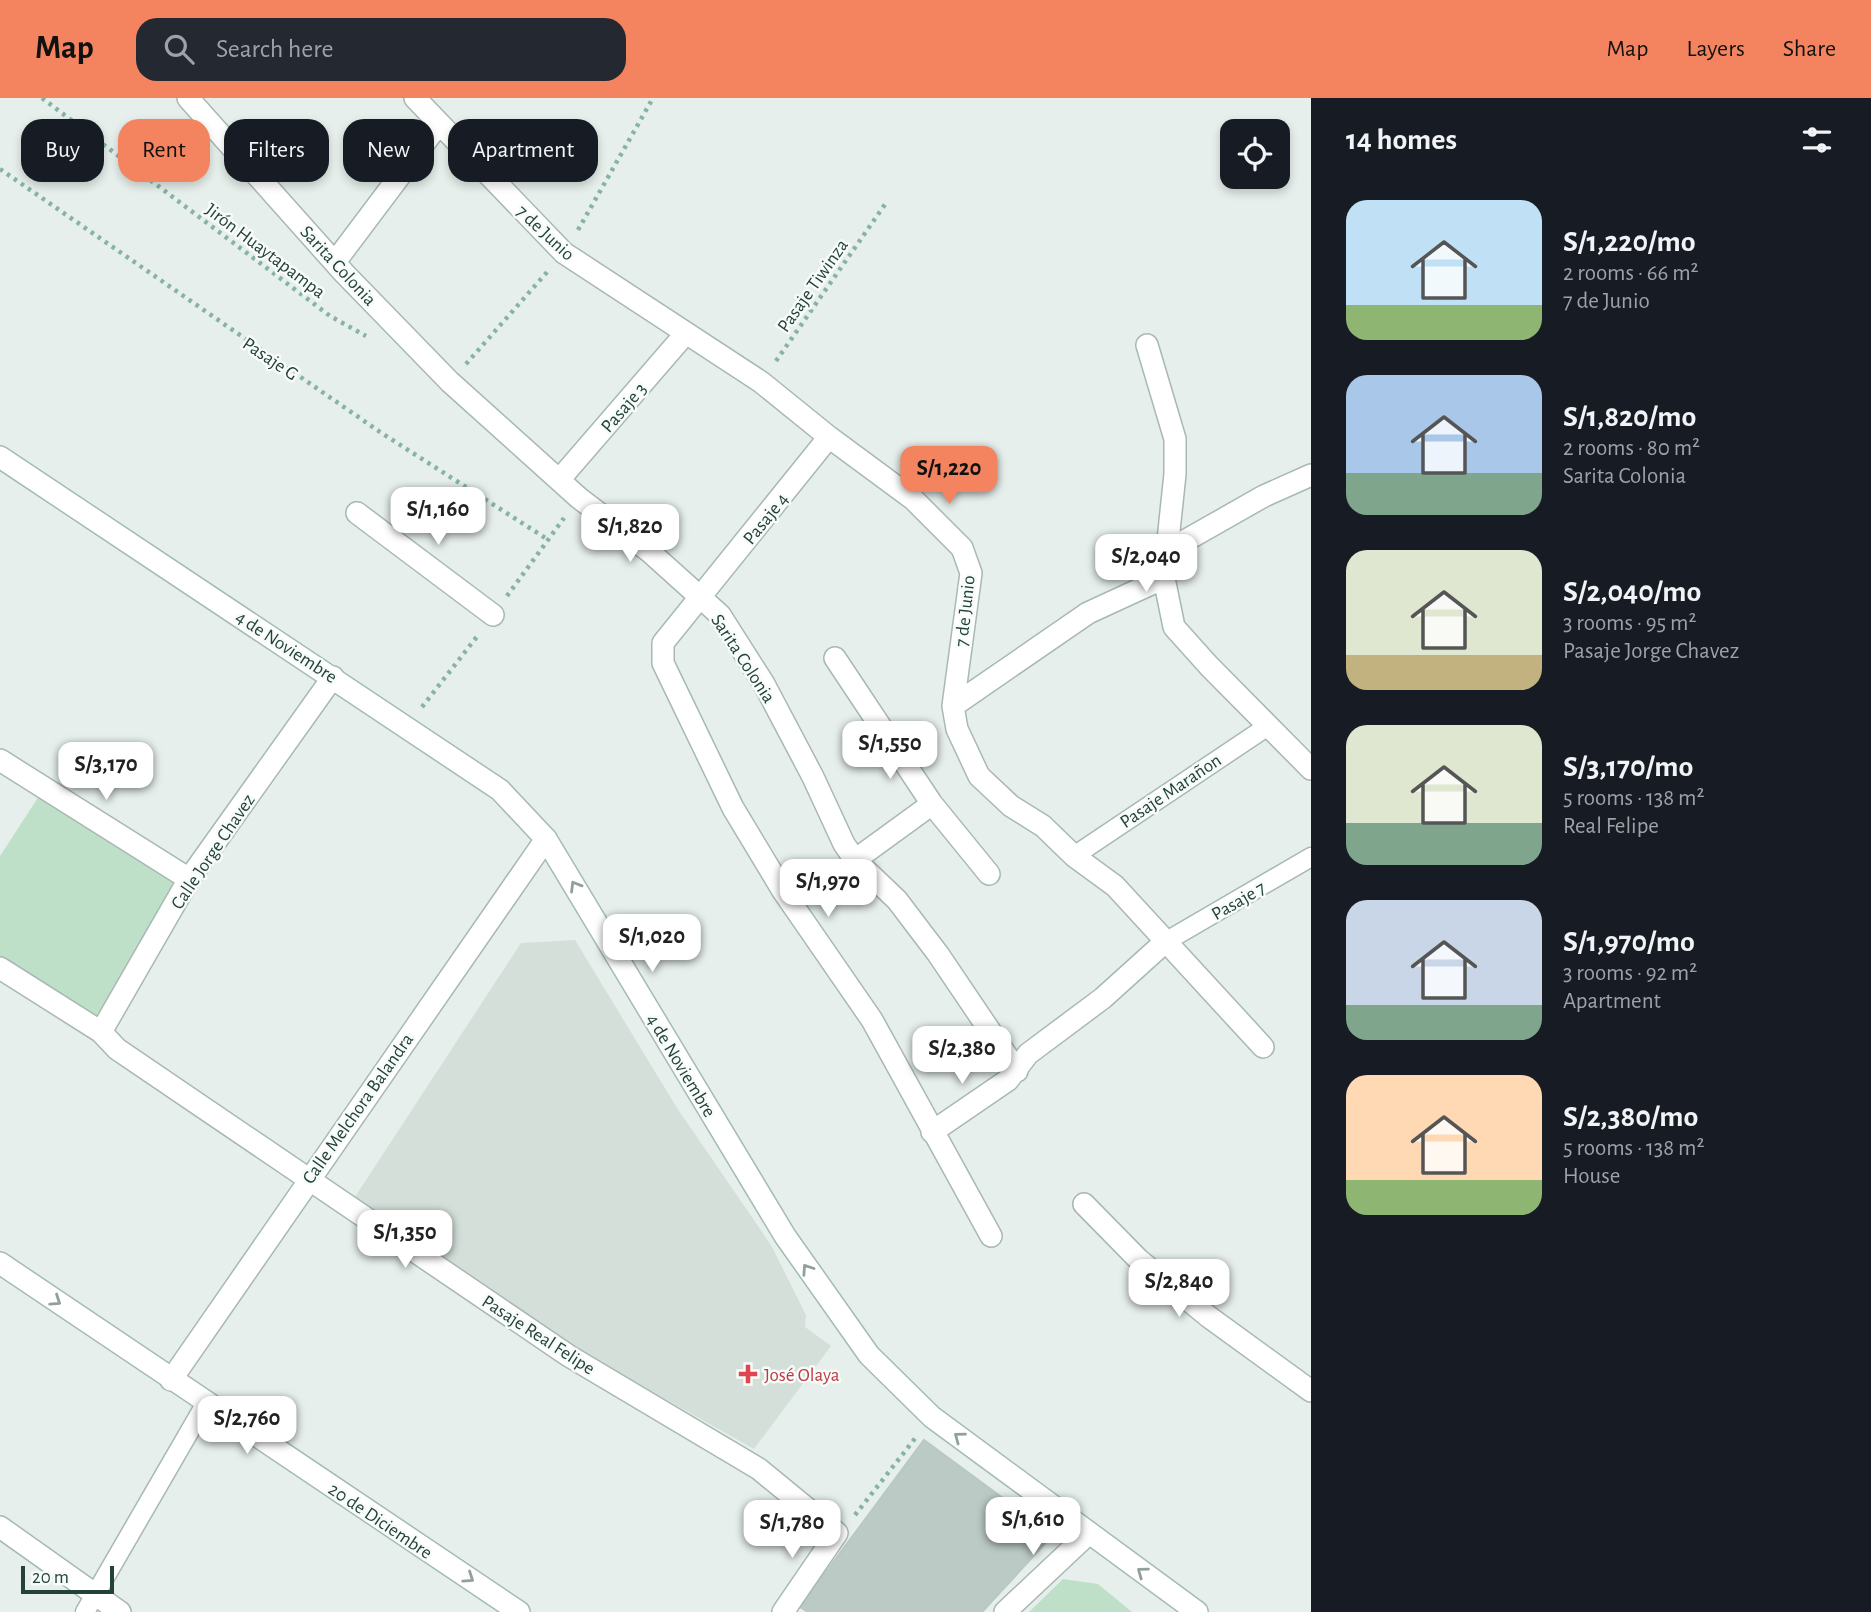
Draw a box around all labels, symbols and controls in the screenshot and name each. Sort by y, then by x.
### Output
search box [136,18,626,81]
icon: search [160,30,198,68]
text: Map [35,32,94,65]
text: Search here [216,36,334,62]
text: Map [1606,37,1648,61]
text: Layers [1686,37,1745,61]
text: Share [1783,37,1836,61]
chip: Buy [21,119,104,182]
chip: Rent [118,119,210,182]
chip: Filters [224,119,329,182]
chip: New [343,119,434,182]
chip: Apartment [448,119,598,182]
map controls [1220,119,1290,189]
button: locate [1220,119,1290,189]
icon: filters [1798,121,1836,159]
text: 14 homes [1346,125,1457,155]
street label: Jirón Huaytapampa [202,200,329,302]
street label: 7 de Junio [512,202,578,265]
street label: Sarita Colonia [296,222,380,310]
text: S/1,220/mo [1563,227,1696,257]
icon: home [1402,228,1486,312]
street label: Pasaje Tiwinza [774,236,852,336]
text: 2 rooms · 66 m² [1563,262,1699,285]
text: 7 de Junio [1563,290,1650,313]
street label: Pasaje G [239,334,301,385]
street label: Pasaje 3 [598,380,651,436]
text: S/1,820/mo [1563,402,1696,432]
icon: home [1402,403,1486,487]
text: 2 rooms · 80 m² [1563,437,1700,460]
pin: S/1,220 [884,446,1014,506]
text: S/1,220 [916,457,982,480]
text: Sarita Colonia [1563,465,1686,488]
pin: S/1,160 [373,488,503,547]
street label: Pasaje 4 [740,490,792,548]
text: S/1,160 [407,498,469,521]
pin: S/1,820 [565,504,695,564]
text: S/1,820 [597,515,663,538]
pin: S/2,040 [1081,534,1211,594]
text: S/2,040 [1111,545,1181,568]
street label: 7 de Junio [952,574,979,648]
text: S/2,040/mo [1563,577,1701,607]
icon: home [1402,578,1486,662]
street label: 4 de Noviembre [232,608,340,687]
street label: Sarita Colonia [707,611,779,707]
text: 3 rooms · 95 m² [1563,612,1696,635]
text: Pasaje Jorge Chavez [1563,640,1739,663]
pin: S/1,550 [825,722,955,781]
text: S/1,550 [858,732,922,755]
pin: S/3,170 [41,742,171,802]
street label: Pasaje Marañon [1117,750,1225,832]
text: S/3,170/mo [1563,752,1693,782]
text: S/3,170 [74,753,138,776]
icon: home [1402,753,1486,837]
text: 5 rooms · 138 m² [1563,787,1704,810]
street label: Calle Jorge Chavez [168,791,259,913]
text: Real Felipe [1563,815,1659,838]
pin: S/1,970 [763,860,893,919]
text: S/1,970 [796,870,860,893]
street label: Pasaje 7 [1209,878,1269,924]
one-way arrow [570,881,583,894]
pin: S/1,020 [587,914,717,974]
text: S/1,020 [619,925,685,948]
text: S/1,970/mo [1563,927,1695,957]
icon: home [1402,928,1486,1012]
text: 3 rooms · 92 m² [1563,962,1697,985]
text: Apartment [1563,990,1661,1013]
street label: 4 de Noviembre [643,1011,719,1121]
pin: S/2,380 [897,1026,1027,1086]
street label: Calle Melchora Balandra [299,1030,417,1188]
text: S/2,380 [928,1037,996,1060]
text: S/2,380/mo [1563,1102,1698,1132]
icon: home [1402,1103,1486,1187]
text: 5 rooms · 138 m² [1563,1137,1704,1160]
text: House [1563,1165,1620,1188]
pin: S/1,350 [340,1210,470,1270]
text: S/1,350 [373,1221,437,1244]
pin: S/2,840 [1114,1260,1244,1319]
one-way arrow [802,1264,815,1277]
text: S/2,840 [1145,1270,1213,1293]
street label: Pasaje Real Felipe [478,1292,598,1379]
one-way arrow [48,1293,61,1305]
marker: José Olaya [738,1364,758,1384]
place label: José Olaya [764,1366,840,1385]
pin: S/2,760 [182,1396,312,1456]
text: S/2,760 [213,1407,281,1430]
one-way arrow [954,1433,967,1446]
street label: 20 de Diciembre [325,1480,436,1563]
pin: S/1,610 [968,1498,1098,1557]
pin: S/1,780 [727,1500,857,1560]
text: S/1,610 [1002,1508,1064,1531]
text: S/1,780 [760,1511,824,1534]
scale bar [21,1563,114,1595]
one-way arrow [1137,1567,1150,1580]
text: 20 m [32,1568,69,1587]
one-way arrow [461,1570,474,1582]

